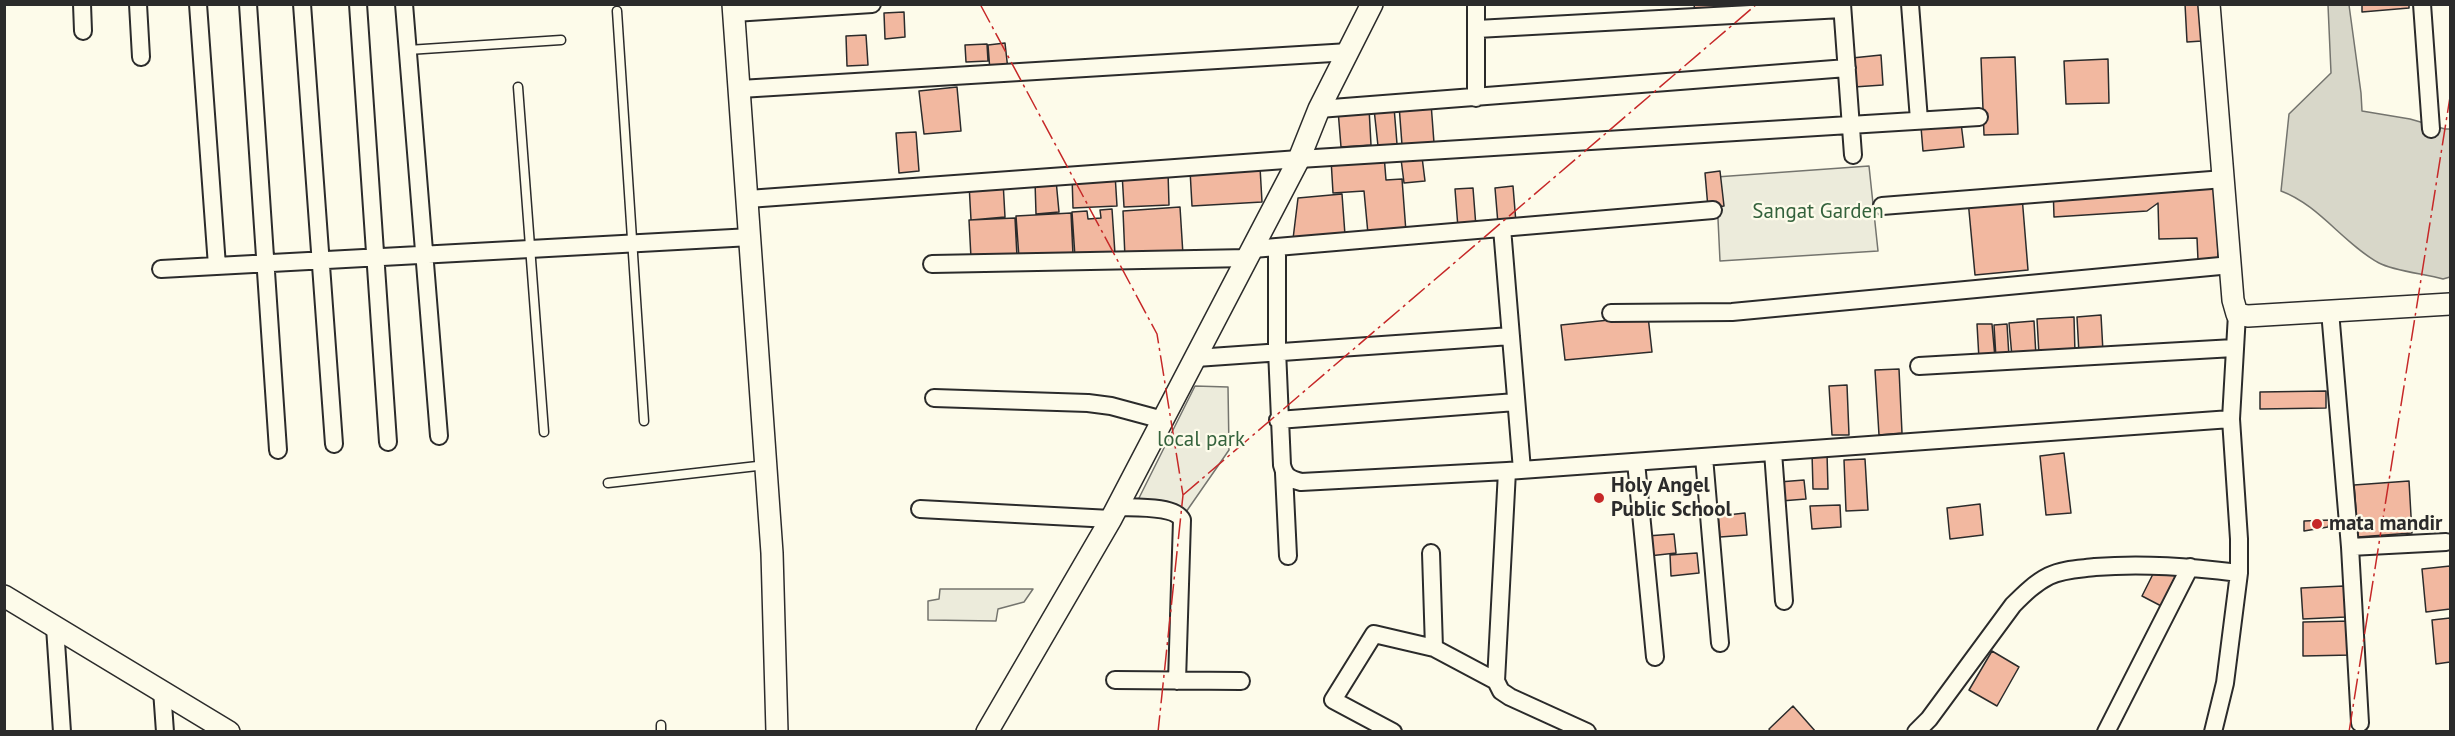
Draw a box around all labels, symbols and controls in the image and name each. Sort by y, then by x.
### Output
park label: Sangat Garden [1752,199,1884,225]
park label: local park [1157,427,1245,453]
place label: Holy Angel Public School [1611,473,1732,523]
marker: Holy Angel Public School [1592,491,1606,505]
place label: mata mandir [2329,511,2442,537]
marker: mata mandir [2310,517,2324,531]

